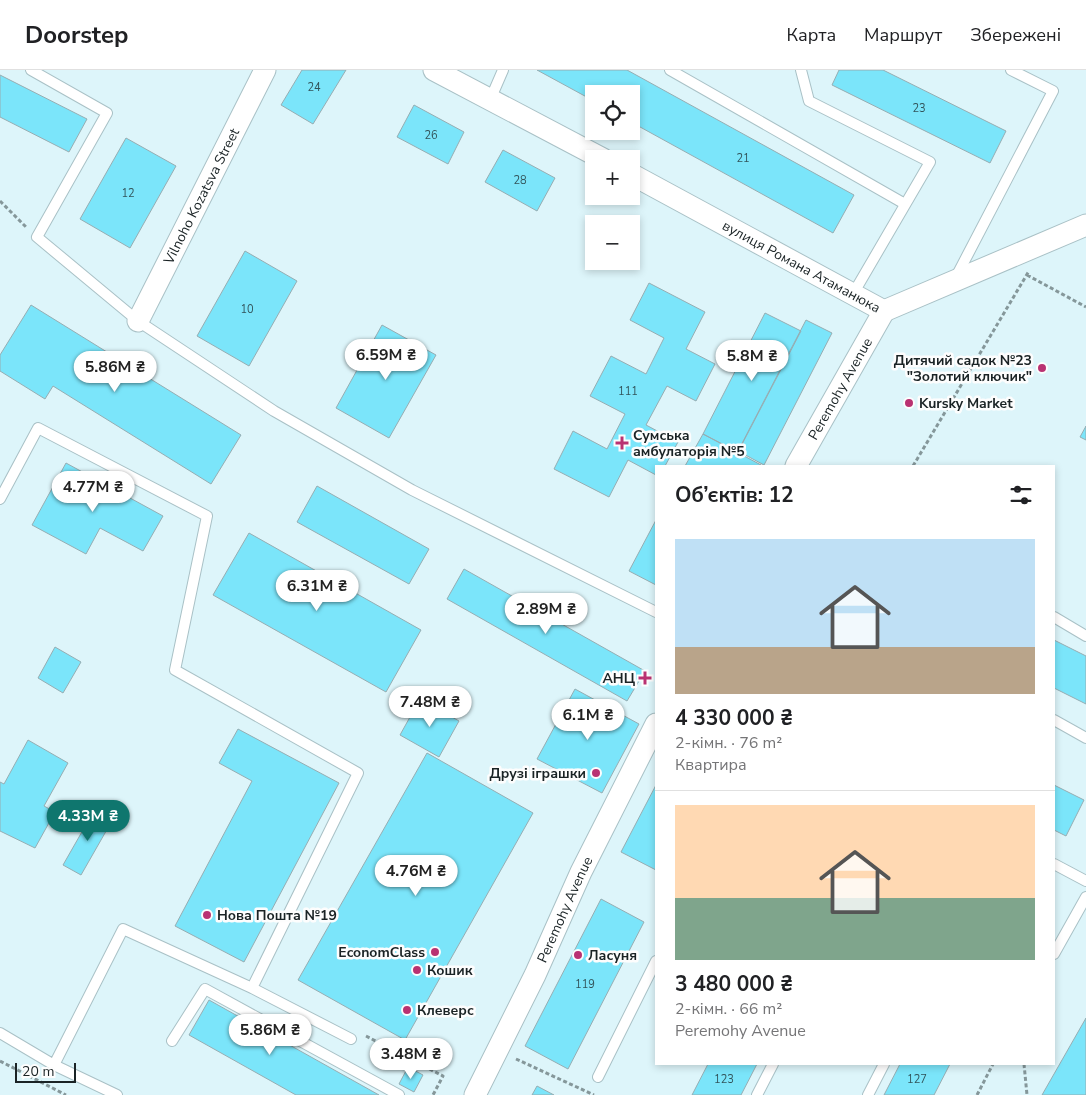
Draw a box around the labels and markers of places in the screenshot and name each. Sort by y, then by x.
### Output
pin: 6.59M ₴ [340,338,432,381]
pin: 5.8M ₴ [711,340,793,382]
pin: 5.86M ₴ [69,350,161,393]
place label: Дитячий садок №23 "Золотий ключик" [894,351,1032,386]
marker: Дитячий садок №23 "Золотий ключик" [1036,362,1048,374]
place label: Kursky Market [919,394,1013,413]
marker: Kursky Market [903,397,915,409]
place label: Сумська амбулаторія №5 [633,426,745,461]
marker: Сумська амбулаторія №5 [615,436,629,450]
pin: 4.77M ₴ [47,470,139,513]
pin: 6.31M ₴ [271,570,363,612]
pin: 2.89M ₴ [500,592,592,635]
place label: АНЦ [602,669,636,688]
marker: АНЦ [639,672,651,684]
pin: 7.48M ₴ [384,686,476,728]
pin: 6.1M ₴ [547,698,629,741]
place label: Друзі іграшки [489,764,586,783]
marker: Друзі іграшки [590,767,602,779]
pin: 4.33M ₴ [42,800,134,842]
pin: 4.76M ₴ [370,854,462,897]
place label: Нова Пошта №19 [217,906,337,925]
marker: Нова Пошта №19 [201,909,213,921]
place label: EconomClass [338,943,425,962]
marker: EconomClass [429,946,441,958]
place label: Ласуня [588,946,637,965]
marker: Ласуня [572,949,584,961]
place label: Кошик [427,961,473,980]
marker: Кошик [411,964,423,976]
place label: Клеверс [417,1001,474,1020]
marker: Клеверс [401,1004,413,1016]
pin: 5.86M ₴ [224,1014,316,1056]
pin: 3.48M ₴ [365,1038,457,1080]

